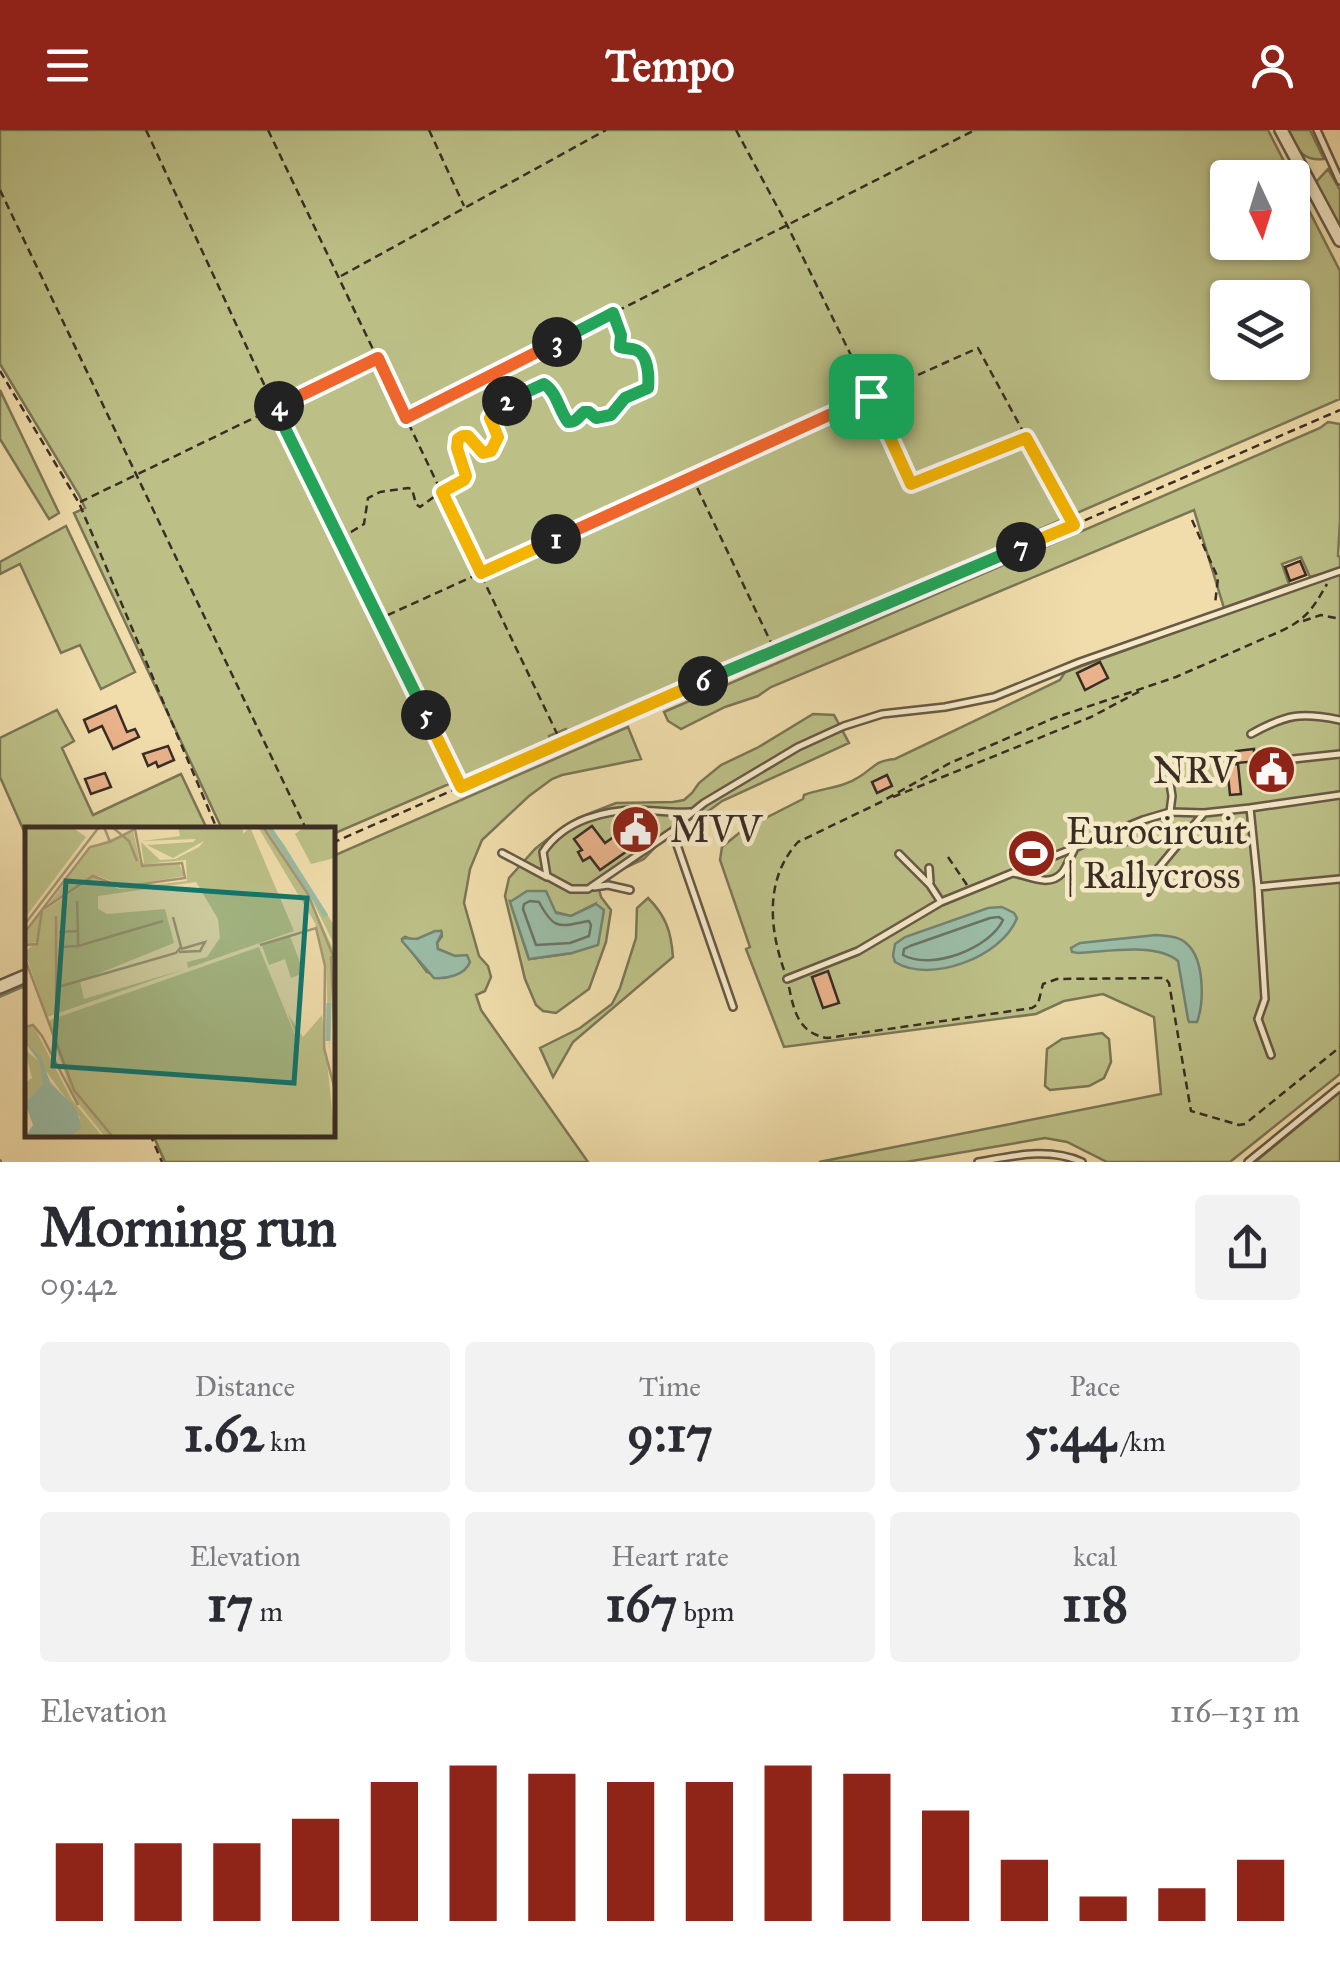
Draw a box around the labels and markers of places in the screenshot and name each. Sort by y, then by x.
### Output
pin: 3 [532,317,582,367]
pin [829,354,914,439]
pin: 2 [482,376,532,426]
pin: 4 [254,381,304,431]
pin: 1 [531,514,581,564]
pin: 7 [996,522,1046,572]
pin: 6 [678,656,728,706]
pin: 5 [401,690,451,740]
public building icon: NRV [1245,744,1297,796]
place label: NRV [1153,747,1238,793]
public building icon: MVV [609,803,661,855]
place label: MVV [670,806,764,852]
place label: Eurocircuit | Rallycross [1066,808,1248,898]
sports icon: Eurocircuit | Rallycross [1005,827,1057,879]

